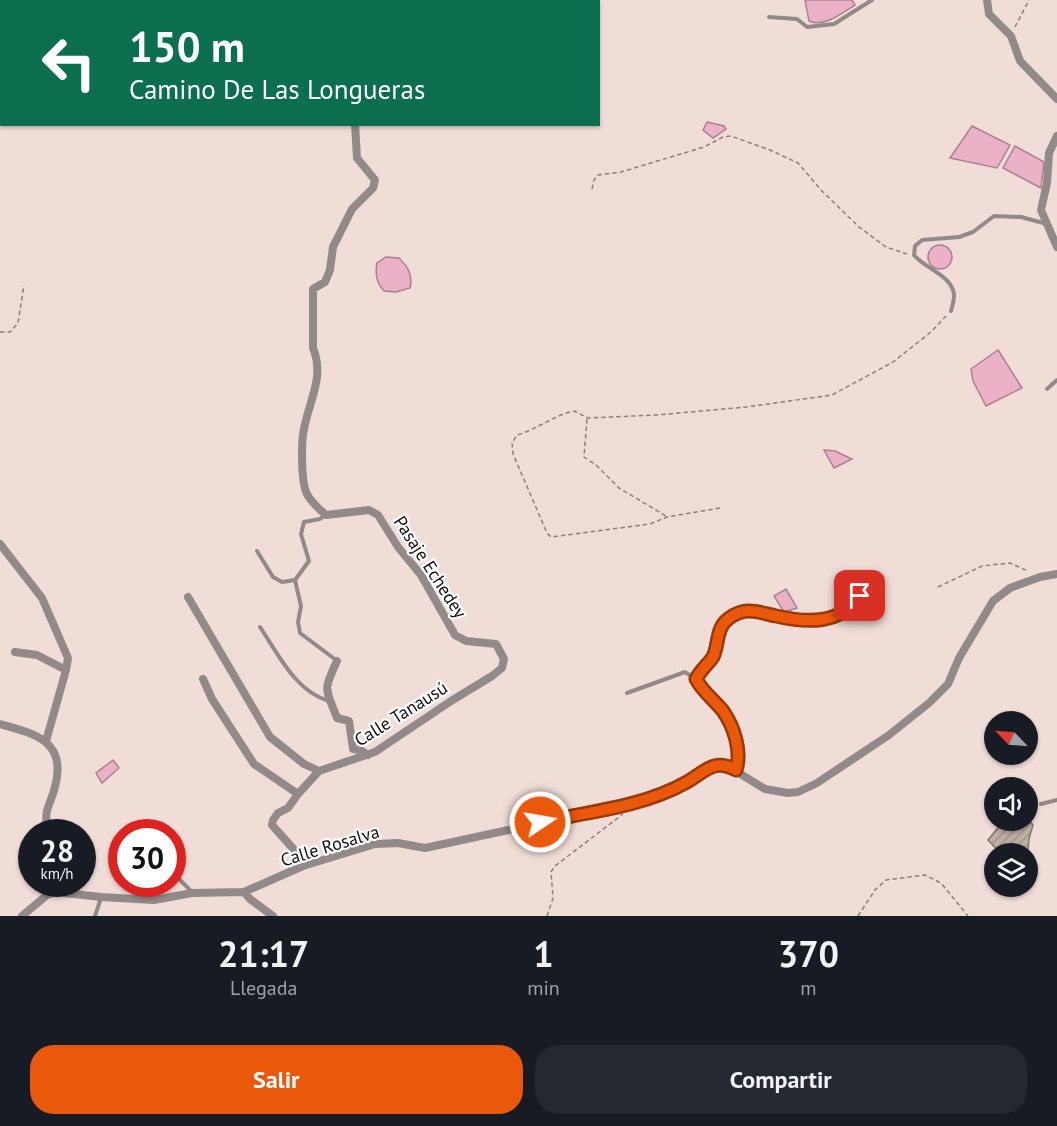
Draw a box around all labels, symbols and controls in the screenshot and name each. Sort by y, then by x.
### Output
text: 150 m [129,19,245,74]
icon: left [30,24,108,102]
text: Camino De Las Longueras [129,72,425,106]
street label: Pasaje Echedey [389,511,472,623]
pin [834,570,885,621]
icon: arrive [843,579,876,612]
street label: Calle Tanausú [350,676,452,751]
north arrow [984,711,1038,765]
map controls [984,711,1038,897]
button: sound [984,777,1038,831]
position arrow [508,790,572,854]
speed limit sign: 30 [108,819,186,897]
street label: Calle Rosalva [278,820,382,871]
text: 28 [40,831,74,870]
button: layers [984,843,1038,897]
text: km/h [41,864,73,883]
text: 21:17 [218,930,309,977]
text: 1 [533,930,554,977]
text: 370 [778,930,839,977]
text: Llegada [230,975,297,1001]
text: min [527,975,560,1001]
text: m [800,975,817,1001]
button: Salir [30,1045,523,1114]
button: Compartir [535,1045,1027,1114]

